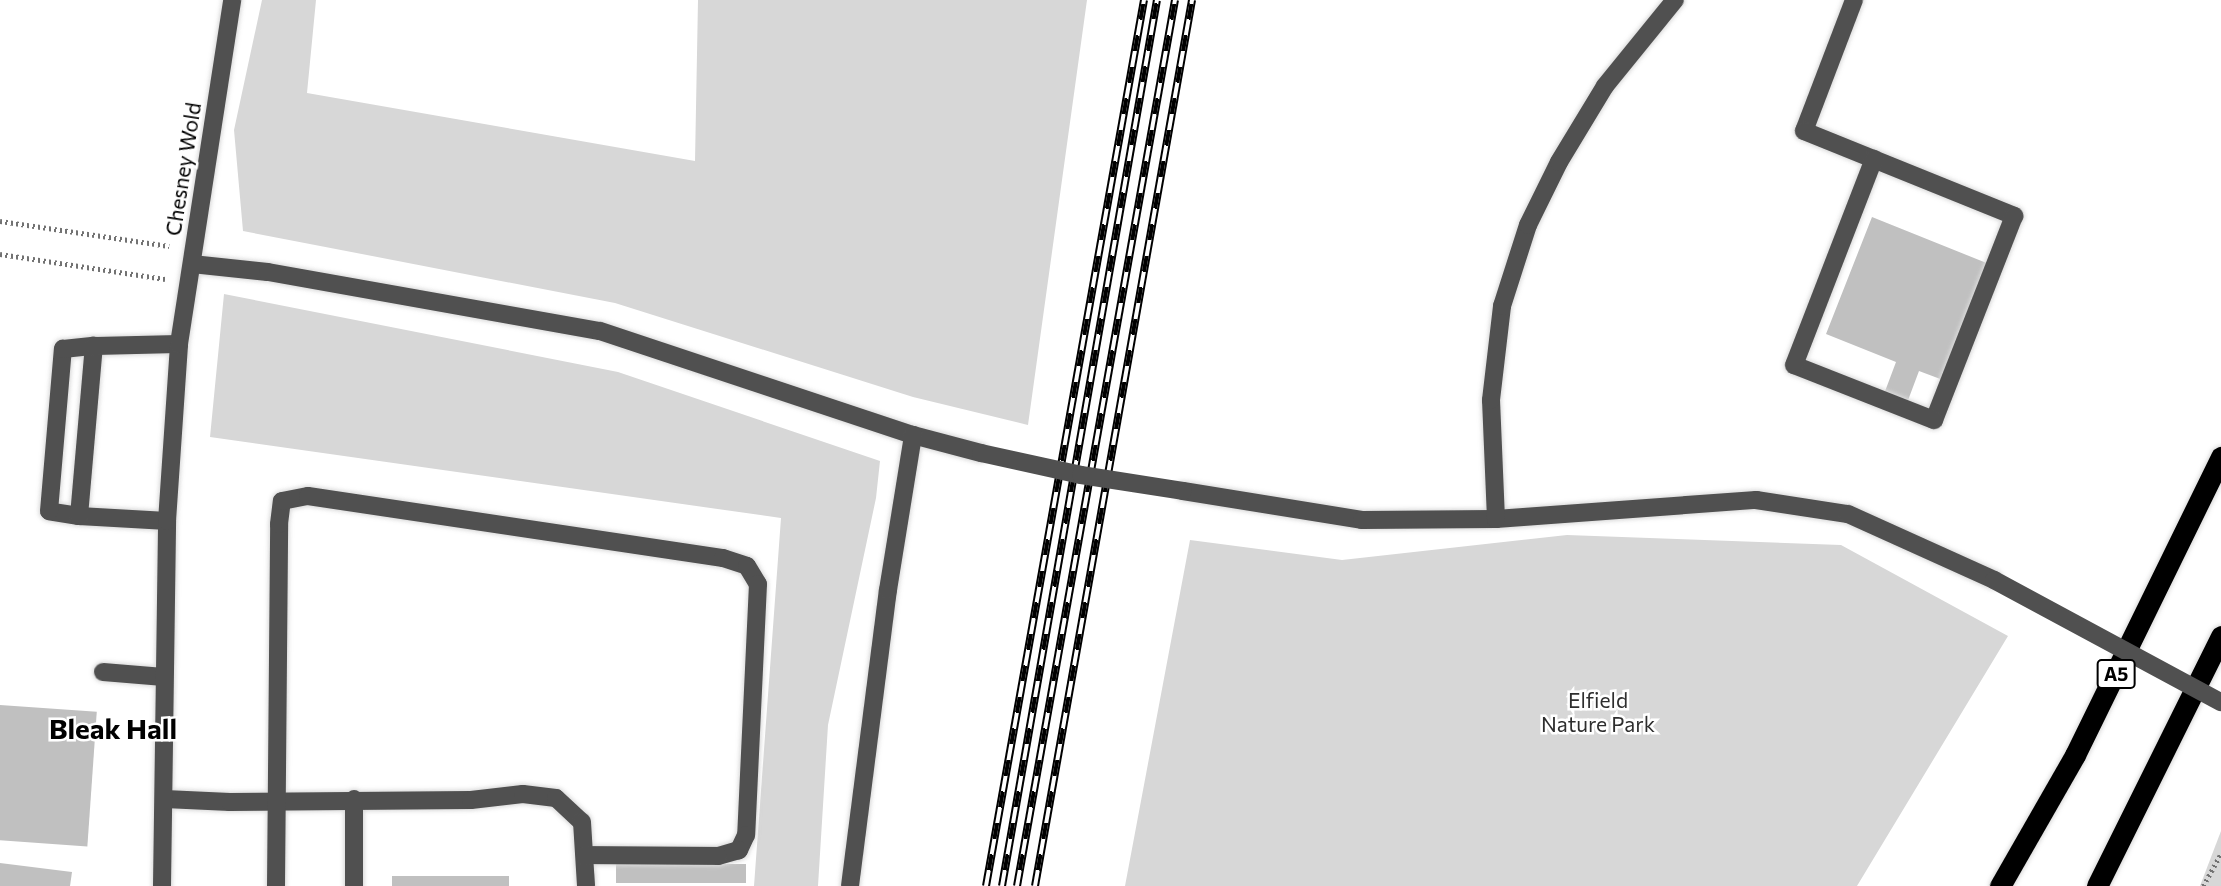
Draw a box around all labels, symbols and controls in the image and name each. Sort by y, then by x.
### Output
street label: Chesney Wold [160,100,206,238]
road number: A5 [2095,659,2137,690]
park label: Elfield Nature Park [1541,687,1655,737]
district label: Bleak Hall [49,711,177,745]

